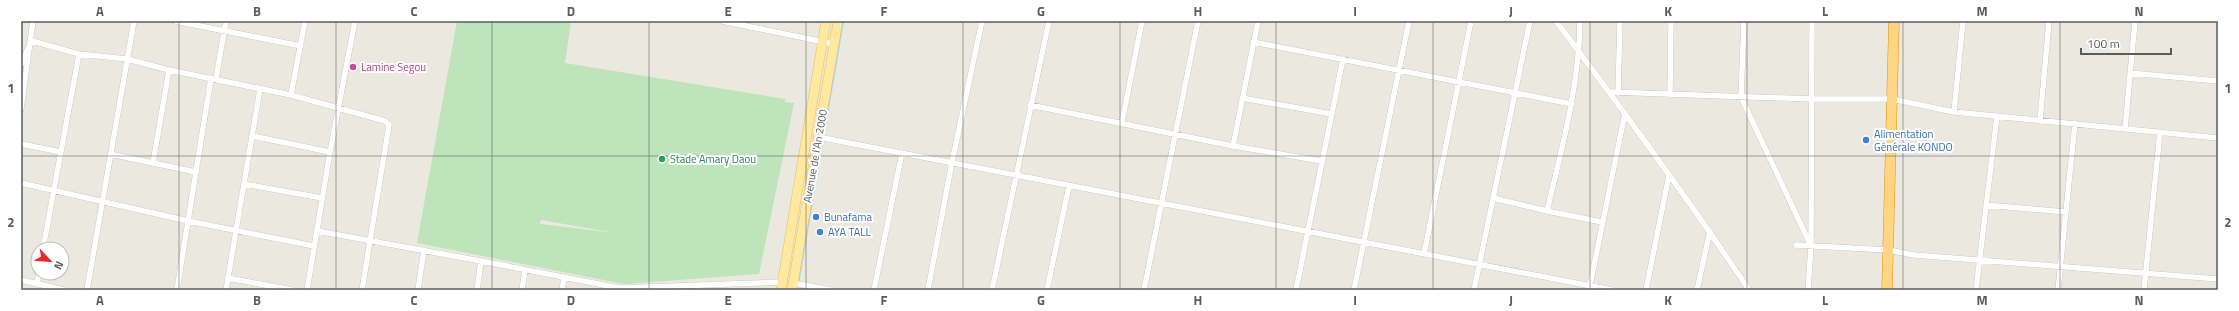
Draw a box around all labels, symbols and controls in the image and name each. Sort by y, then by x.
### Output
text: A [96,1,104,21]
text: B [253,1,261,21]
text: C [410,1,418,21]
text: D [567,1,575,21]
text: E [724,1,732,21]
text: F [881,1,888,21]
text: G [1037,1,1045,21]
text: H [1194,1,1202,21]
text: I [1353,1,1357,21]
text: J [1509,1,1513,21]
text: K [1664,1,1672,21]
text: L [1822,1,1828,21]
text: M [1976,1,1988,21]
text: N [2134,1,2144,21]
scale bar [2081,30,2171,56]
text: 100 m [2087,34,2120,53]
place label: Lamine Segou [361,59,426,75]
marker: Lamine Segou [348,62,358,72]
text: 1 [7,78,15,98]
text: 1 [2224,78,2232,98]
street label: Avenue de l'An 2000 [799,108,831,204]
place label: Alimentation Générale KONDO [1874,126,1953,155]
marker: Alimentation Générale KONDO [1861,135,1871,145]
place label: Stade Amary Daou [670,151,756,167]
marker: Stade Amary Daou [657,154,667,164]
place label: Bunafama [824,209,872,225]
text: 2 [7,212,15,232]
marker: Bunafama [811,212,821,222]
text: 2 [2224,212,2232,232]
place label: AYA TALL [828,224,871,240]
marker: AYA TALL [815,227,825,237]
north arrow [30,241,70,281]
text: N [50,258,68,272]
text: A [96,290,104,310]
text: B [253,290,261,310]
text: C [410,290,418,310]
text: D [567,290,575,310]
text: E [724,290,732,310]
text: F [881,290,888,310]
text: G [1037,290,1045,310]
text: H [1194,290,1202,310]
text: I [1353,290,1357,310]
text: J [1509,290,1513,310]
text: K [1664,290,1672,310]
text: L [1822,290,1828,310]
text: M [1976,290,1988,310]
text: N [2134,290,2144,310]

